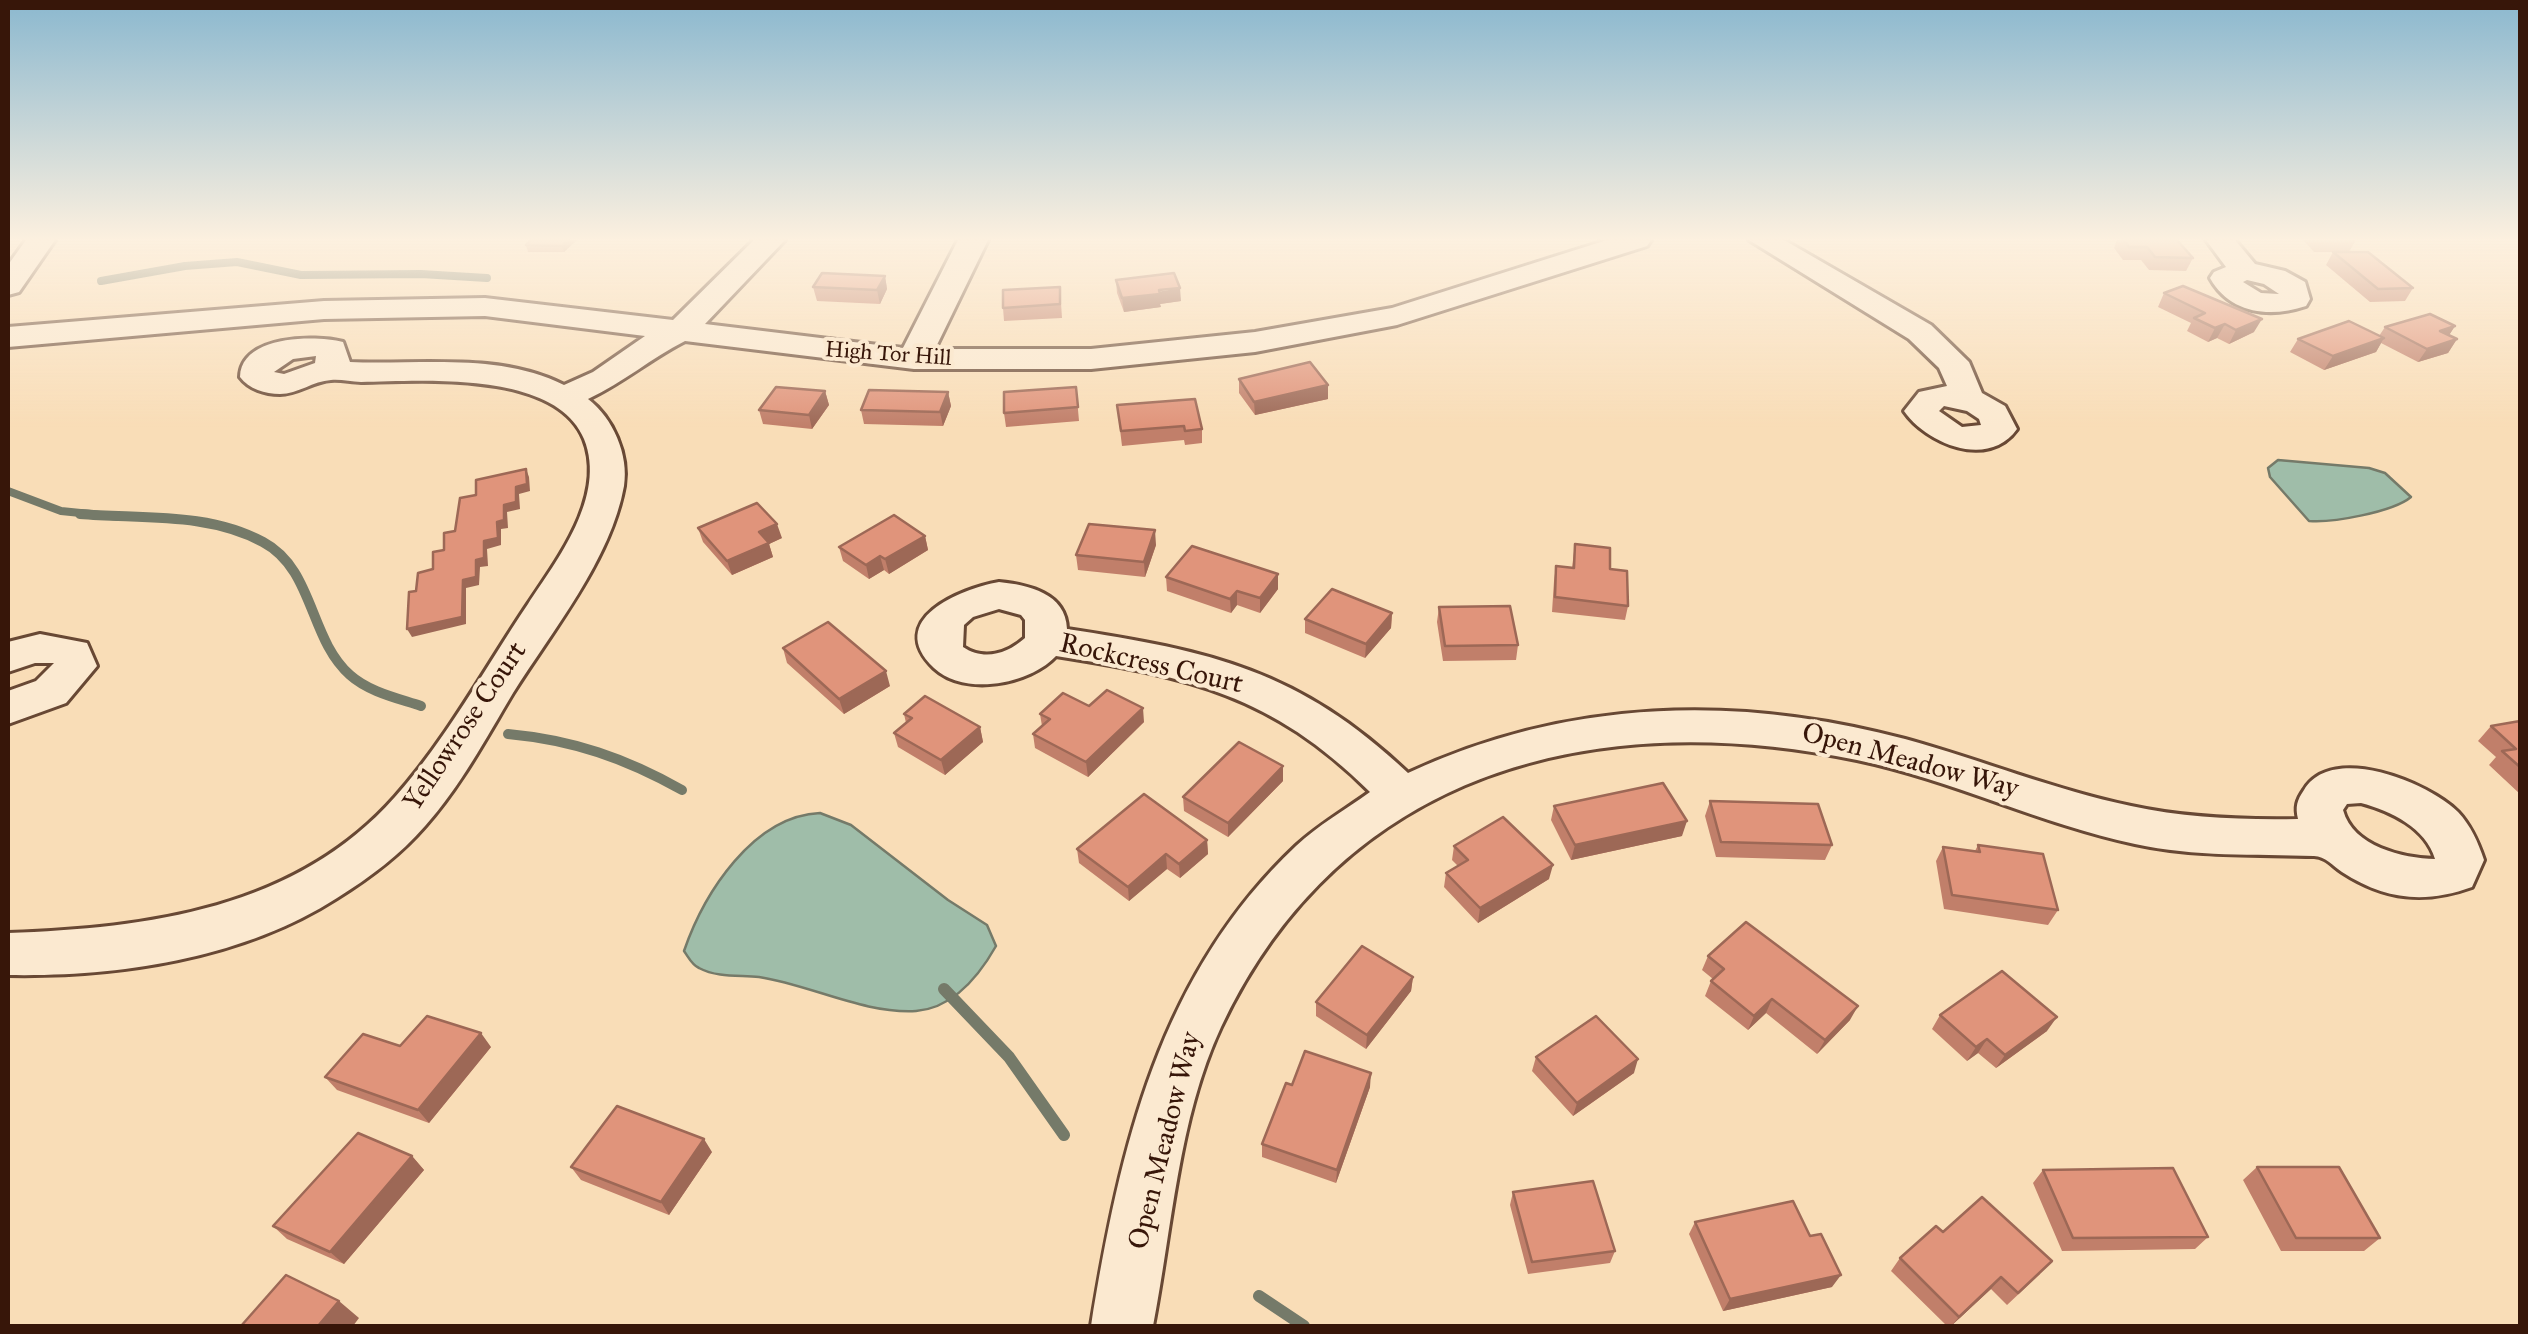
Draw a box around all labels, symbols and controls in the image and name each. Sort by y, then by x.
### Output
street label: High Tor Hill [824,337,952,373]
street label: Rockcress Court [1056,628,1246,702]
street label: Yellowrose Court [397,636,535,818]
street label: Open Meadow Way [1798,717,2022,807]
street label: Open Meadow Way [1123,1029,1209,1253]

